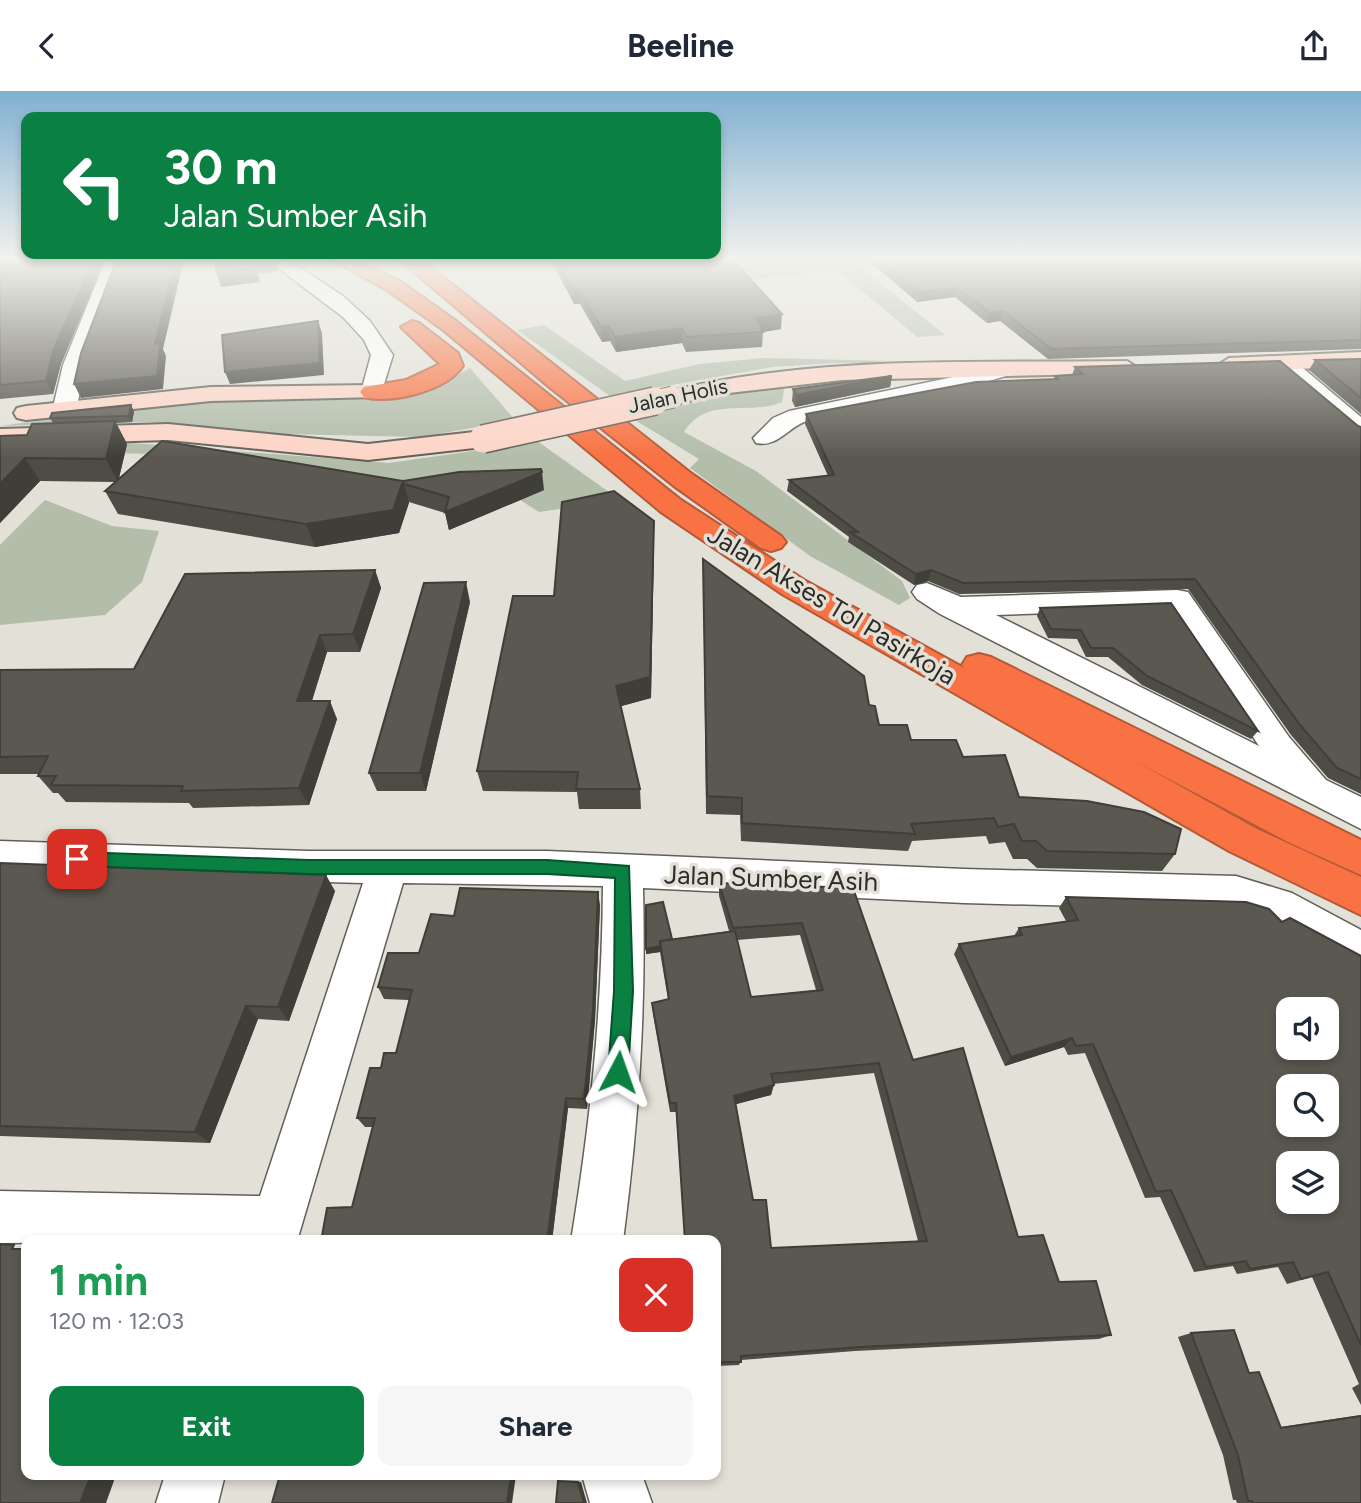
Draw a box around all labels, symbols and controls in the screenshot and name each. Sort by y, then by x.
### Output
icon: back [28,27,66,65]
text: Beeline [627,27,734,65]
icon: share [1295,27,1333,65]
text: 30 m [164,137,277,196]
icon: left [49,140,140,231]
text: Jalan Sumber Asih [164,197,427,235]
street label: Jalan Holis [626,373,730,418]
street label: Jalan Akses Tol Pasirkoja [702,518,962,692]
pin [47,829,107,889]
icon: arrive [58,840,96,878]
street label: Jalan Sumber Asih [663,858,879,898]
map controls [1276,997,1339,1214]
button: sound [1276,997,1339,1060]
position arrow [581,1035,655,1109]
button: search [1276,1074,1339,1137]
button: layers [1276,1151,1339,1214]
text: 1 min [49,1255,148,1306]
button: close [619,1258,693,1332]
text: 120 m · 12:03 [49,1307,184,1335]
button: Exit [49,1386,364,1466]
button: Share [378,1386,693,1466]

